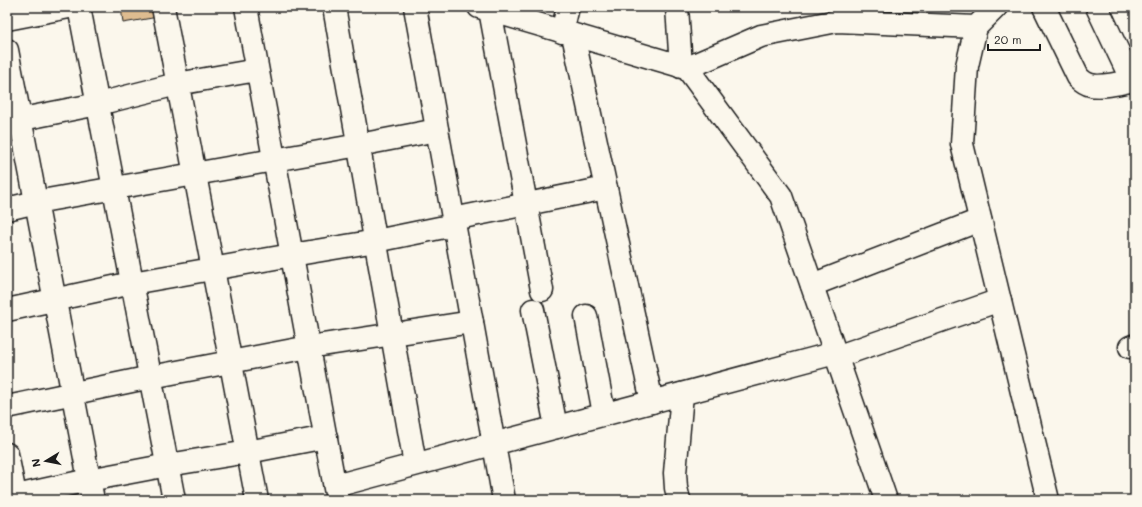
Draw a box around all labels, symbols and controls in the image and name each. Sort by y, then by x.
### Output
scale bar [988,26,1040,52]
text: 20 m [994,31,1022,47]
north arrow [26,441,66,481]
text: N [28,457,44,468]

